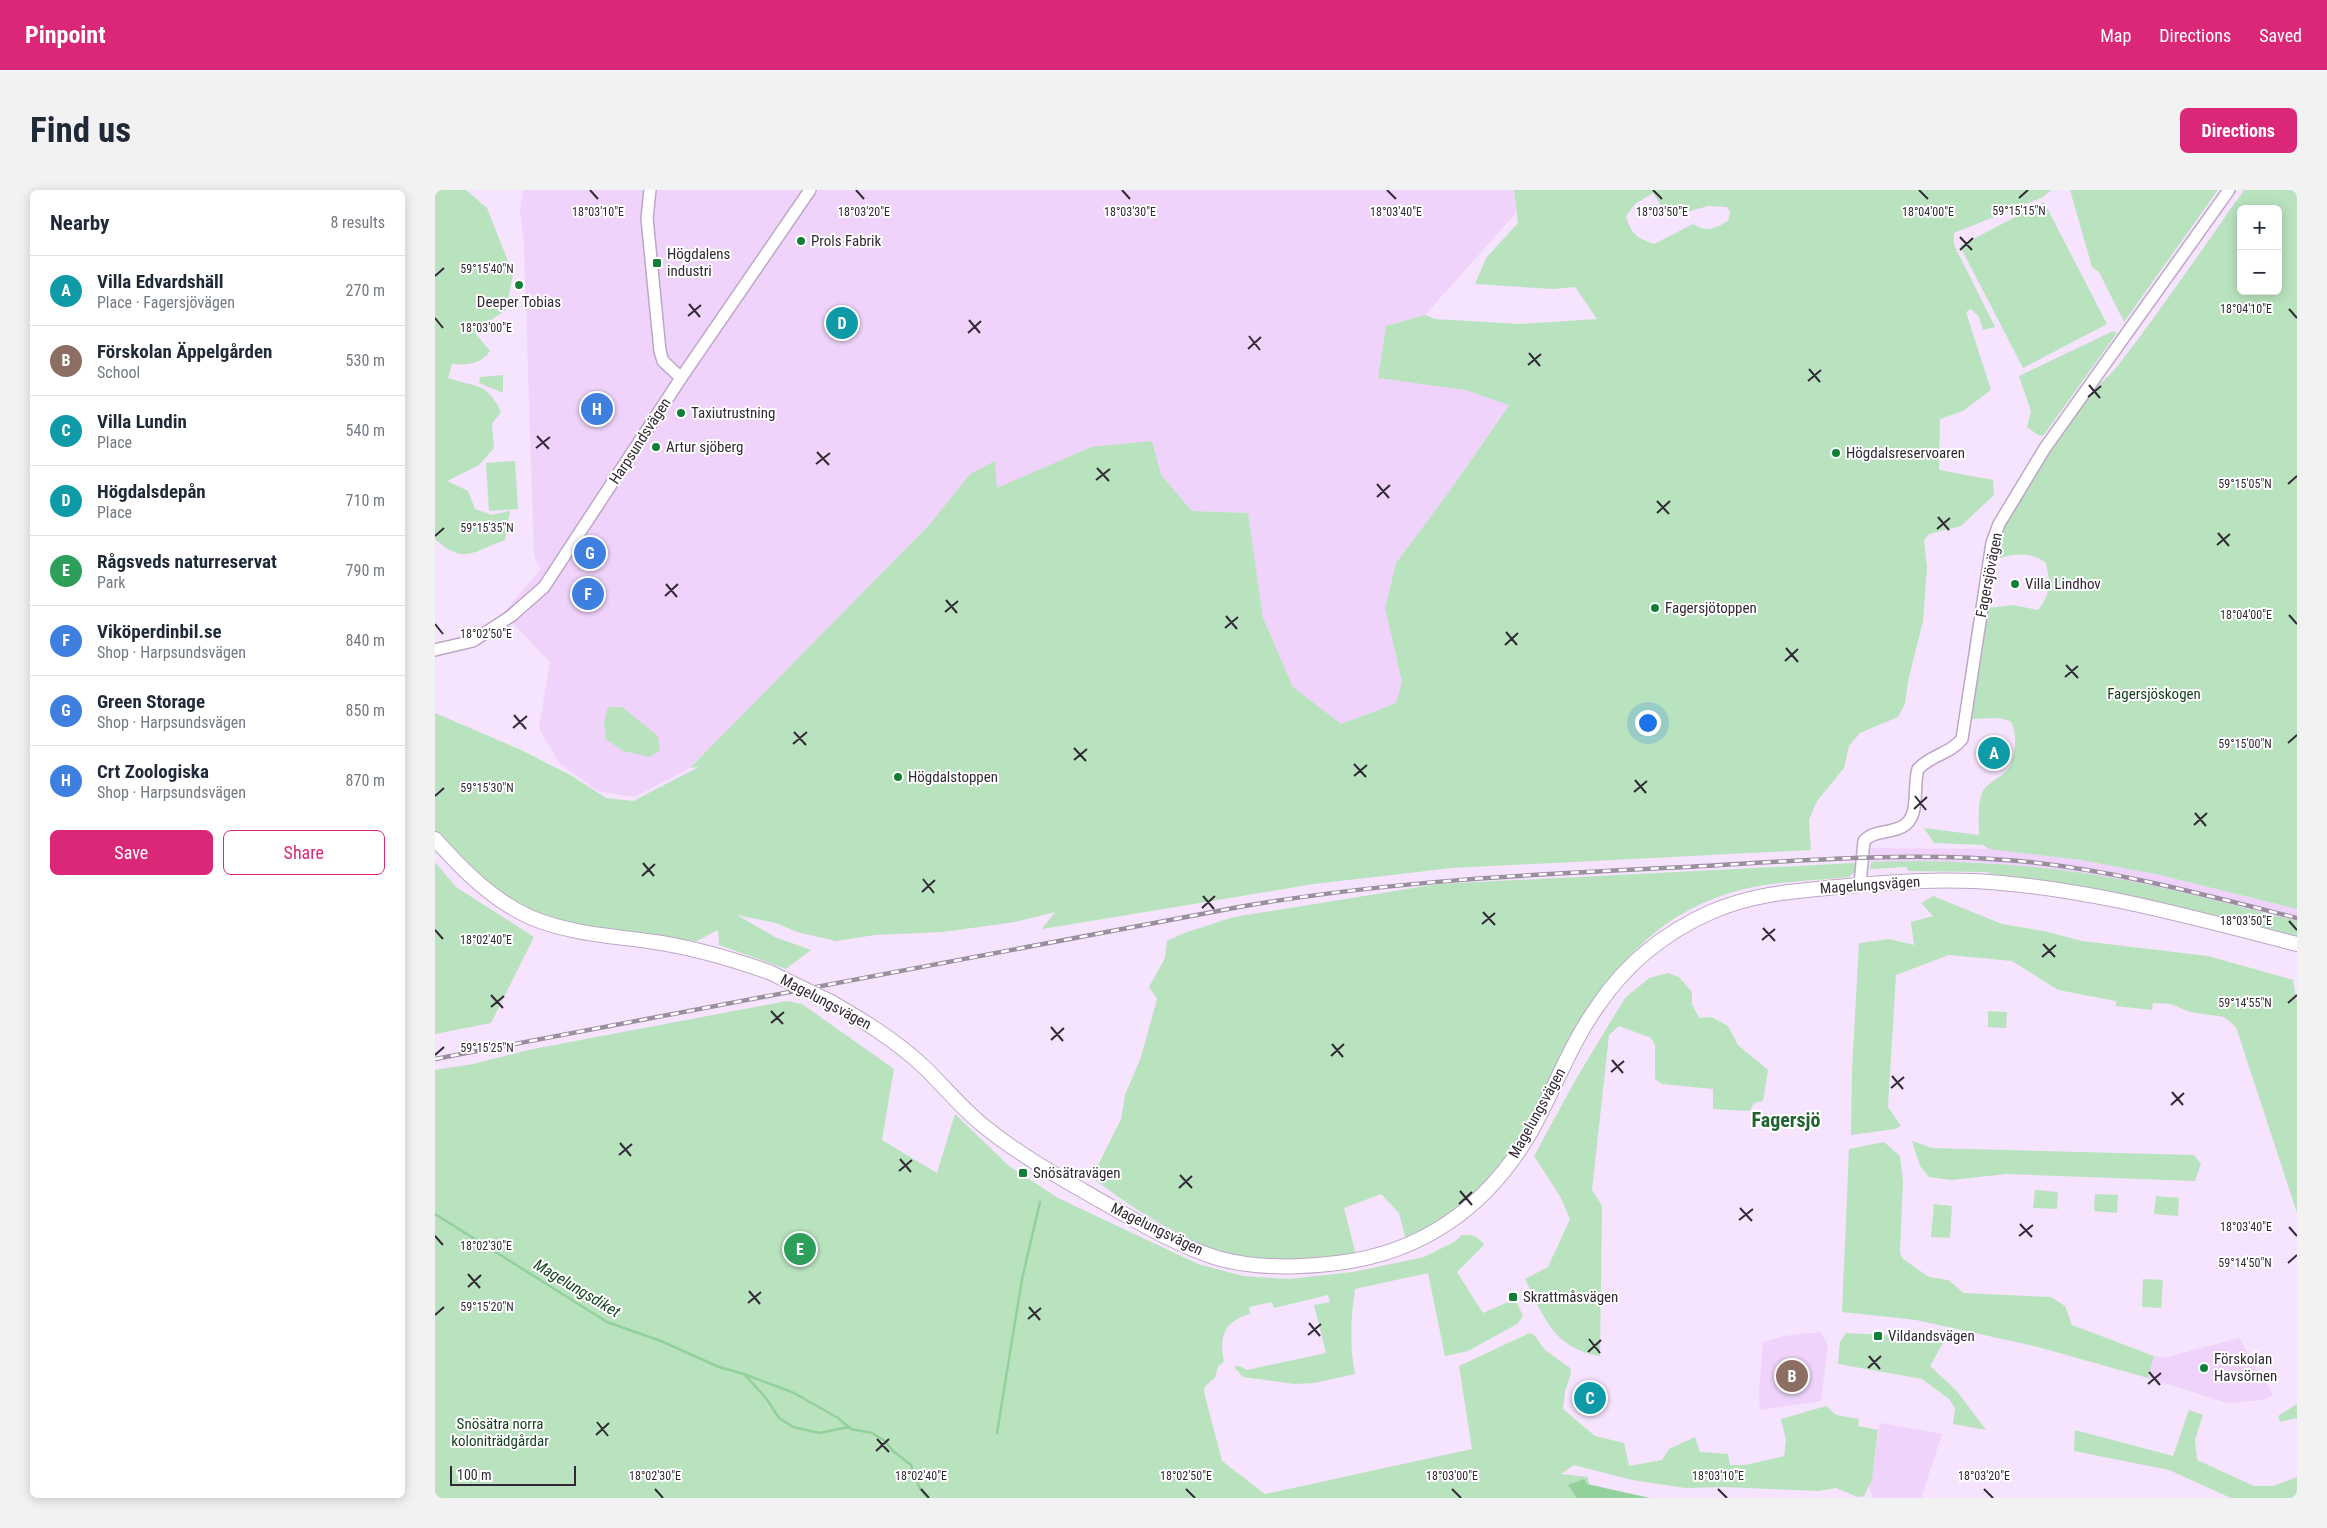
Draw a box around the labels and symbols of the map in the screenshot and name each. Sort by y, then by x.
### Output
text: 59°15'15"N [1992,204,2046,218]
text: 18°03'10"E [572,205,624,219]
text: 18°03'20"E [838,205,890,219]
text: 18°03'30"E [1104,205,1156,219]
text: 18°03'40"E [1370,205,1422,219]
text: 18°03'50"E [1636,205,1688,219]
text: 18°04'00"E [1902,205,1954,219]
place label: Prols Fabrik [811,232,882,250]
marker: Prols Fabrik [795,235,807,247]
place label: Högdalens industri [667,245,731,280]
marker: Högdalens industri [651,257,663,269]
text: 59°15'40"N [460,262,514,276]
marker: Deeper Tobias [513,279,525,291]
place label: Deeper Tobias [477,293,561,311]
text: 18°04'10"E [2220,302,2272,316]
pin: D [826,304,858,342]
text: 18°03'00"E [460,321,512,335]
pin: H [581,390,613,428]
street label: Harpsundsvägen [605,394,675,488]
place label: Taxiutrustning [691,404,775,422]
marker: Taxiutrustning [675,407,687,419]
place label: Artur sjöberg [666,438,743,456]
marker: Artur sjöberg [650,441,662,453]
place label: Högdalsreservoaren [1846,444,1965,462]
marker: Högdalsreservoaren [1830,447,1842,459]
text: 59°15'05"N [2218,477,2272,491]
text: 59°15'35"N [460,521,514,535]
street label: Fagersjövägen [1972,531,2006,619]
pin: G [574,534,606,572]
pin: F [572,575,604,613]
place label: Villa Lindhov [2025,575,2101,593]
marker: Villa Lindhov [2009,578,2021,590]
place label: Fagersjötoppen [1665,599,1757,617]
marker: Fagersjötoppen [1649,602,1661,614]
text: 18°04'00"E [2220,608,2272,622]
text: 18°02'50"E [460,627,512,641]
park label: Fagersjöskogen [2107,685,2201,703]
your location [1635,710,1661,736]
pin: A [1978,734,2010,772]
text: 59°15'00"N [2218,737,2272,751]
place label: Högdalstoppen [908,768,998,786]
marker: Högdalstoppen [892,771,904,783]
text: 59°15'30"N [460,781,514,795]
street label: Magelungsvägen [1819,873,1921,897]
text: 18°03'50"E [2220,914,2272,928]
text: 18°02'40"E [460,933,512,947]
street label: Magelungsvägen [777,971,875,1033]
text: 59°14'55"N [2218,996,2272,1010]
text: 59°15'25"N [460,1041,514,1055]
street label: Magelungsvägen [1505,1065,1569,1161]
district label: Fagersjö [1752,1108,1820,1132]
place label: Snösätravägen [1033,1164,1121,1182]
marker: Snösätravägen [1017,1167,1029,1179]
street label: Magelungsvägen [1108,1199,1206,1259]
text: 18°03'40"E [2220,1220,2272,1234]
pin: E [784,1230,816,1268]
text: 18°02'30"E [460,1239,512,1253]
water label: Magelungsdiket [530,1255,624,1321]
text: 59°14'50"N [2218,1256,2272,1270]
place label: Skrattmåsvägen [1523,1288,1618,1306]
marker: Skrattmåsvägen [1507,1291,1519,1303]
text: 59°15'20"N [460,1300,514,1314]
place label: Vildandsvägen [1888,1327,1975,1345]
marker: Vildandsvägen [1872,1330,1884,1342]
place label: Förskolan Havsörnen [2214,1350,2277,1385]
pin: B [1776,1357,1808,1395]
marker: Förskolan Havsörnen [2198,1362,2210,1374]
pin: C [1574,1379,1606,1417]
park label: Snösätra norra koloniträdgårdar [451,1415,549,1450]
scale bar [450,1463,576,1486]
text: 18°02'30"E [629,1469,681,1483]
text: 18°02'40"E [895,1469,947,1483]
text: 18°02'50"E [1160,1469,1212,1483]
text: 18°03'00"E [1426,1469,1478,1483]
text: 18°03'10"E [1692,1469,1744,1483]
text: 18°03'20"E [1958,1469,2010,1483]

